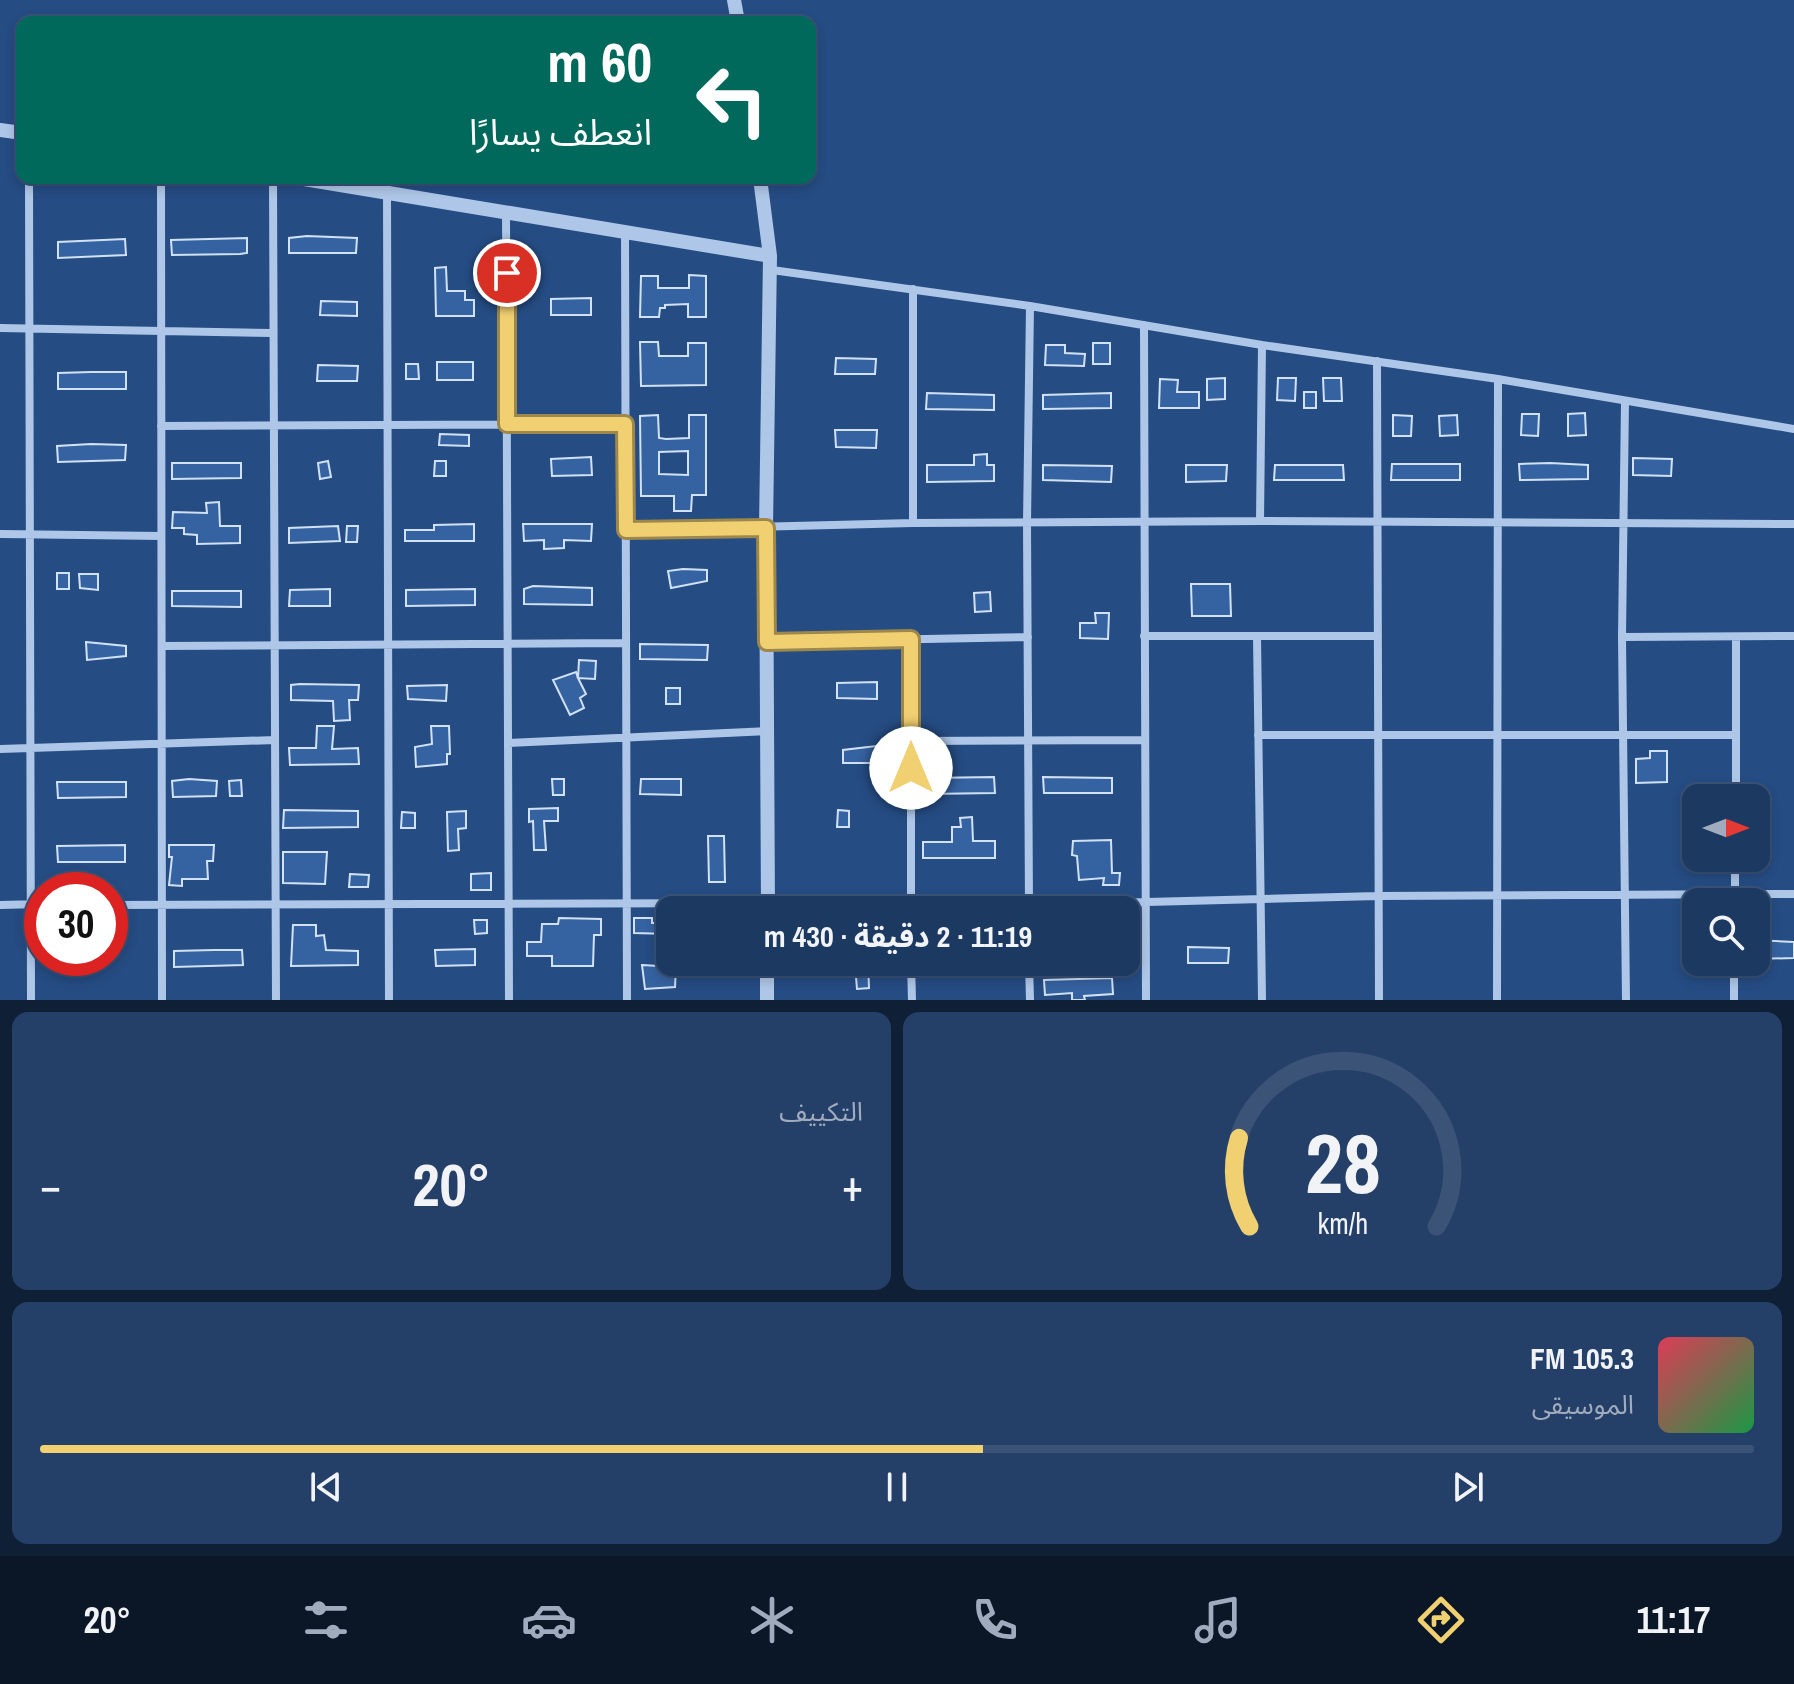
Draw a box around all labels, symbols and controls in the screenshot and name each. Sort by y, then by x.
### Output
text: 60 m [547,24,652,99]
icon: left [680,48,784,152]
text: انعطف يسارًا [469,108,652,156]
pin [473,239,541,307]
icon: arrive [485,251,529,295]
position arrow [869,726,953,810]
north arrow [1682,784,1770,872]
map controls [1682,784,1770,976]
speed limit sign: 30 [24,872,128,976]
button: search [1682,888,1770,976]
text: 11:19 · 2 دقيقة · 430 m [764,916,1032,956]
text: التكييف [779,1094,863,1129]
text: 28 [1305,1107,1380,1219]
text: 20° [412,1144,491,1225]
text: − [40,1155,61,1215]
text: + [842,1155,863,1215]
text: km/h [1317,1204,1368,1243]
text: 105.3 FM [1530,1338,1634,1378]
text: الموسيقى [1532,1387,1634,1422]
icon: previous [304,1465,348,1509]
icon: pause [875,1465,919,1509]
icon: next [1446,1465,1490,1509]
icon: filters [298,1592,354,1648]
icon: car [521,1592,577,1648]
icon: climate [744,1592,800,1648]
icon: phone [967,1592,1023,1648]
icon: music [1190,1592,1246,1648]
icon: directions [1413,1592,1469,1648]
text: 20° [84,1596,131,1644]
text: 11:17 [1637,1596,1710,1644]

